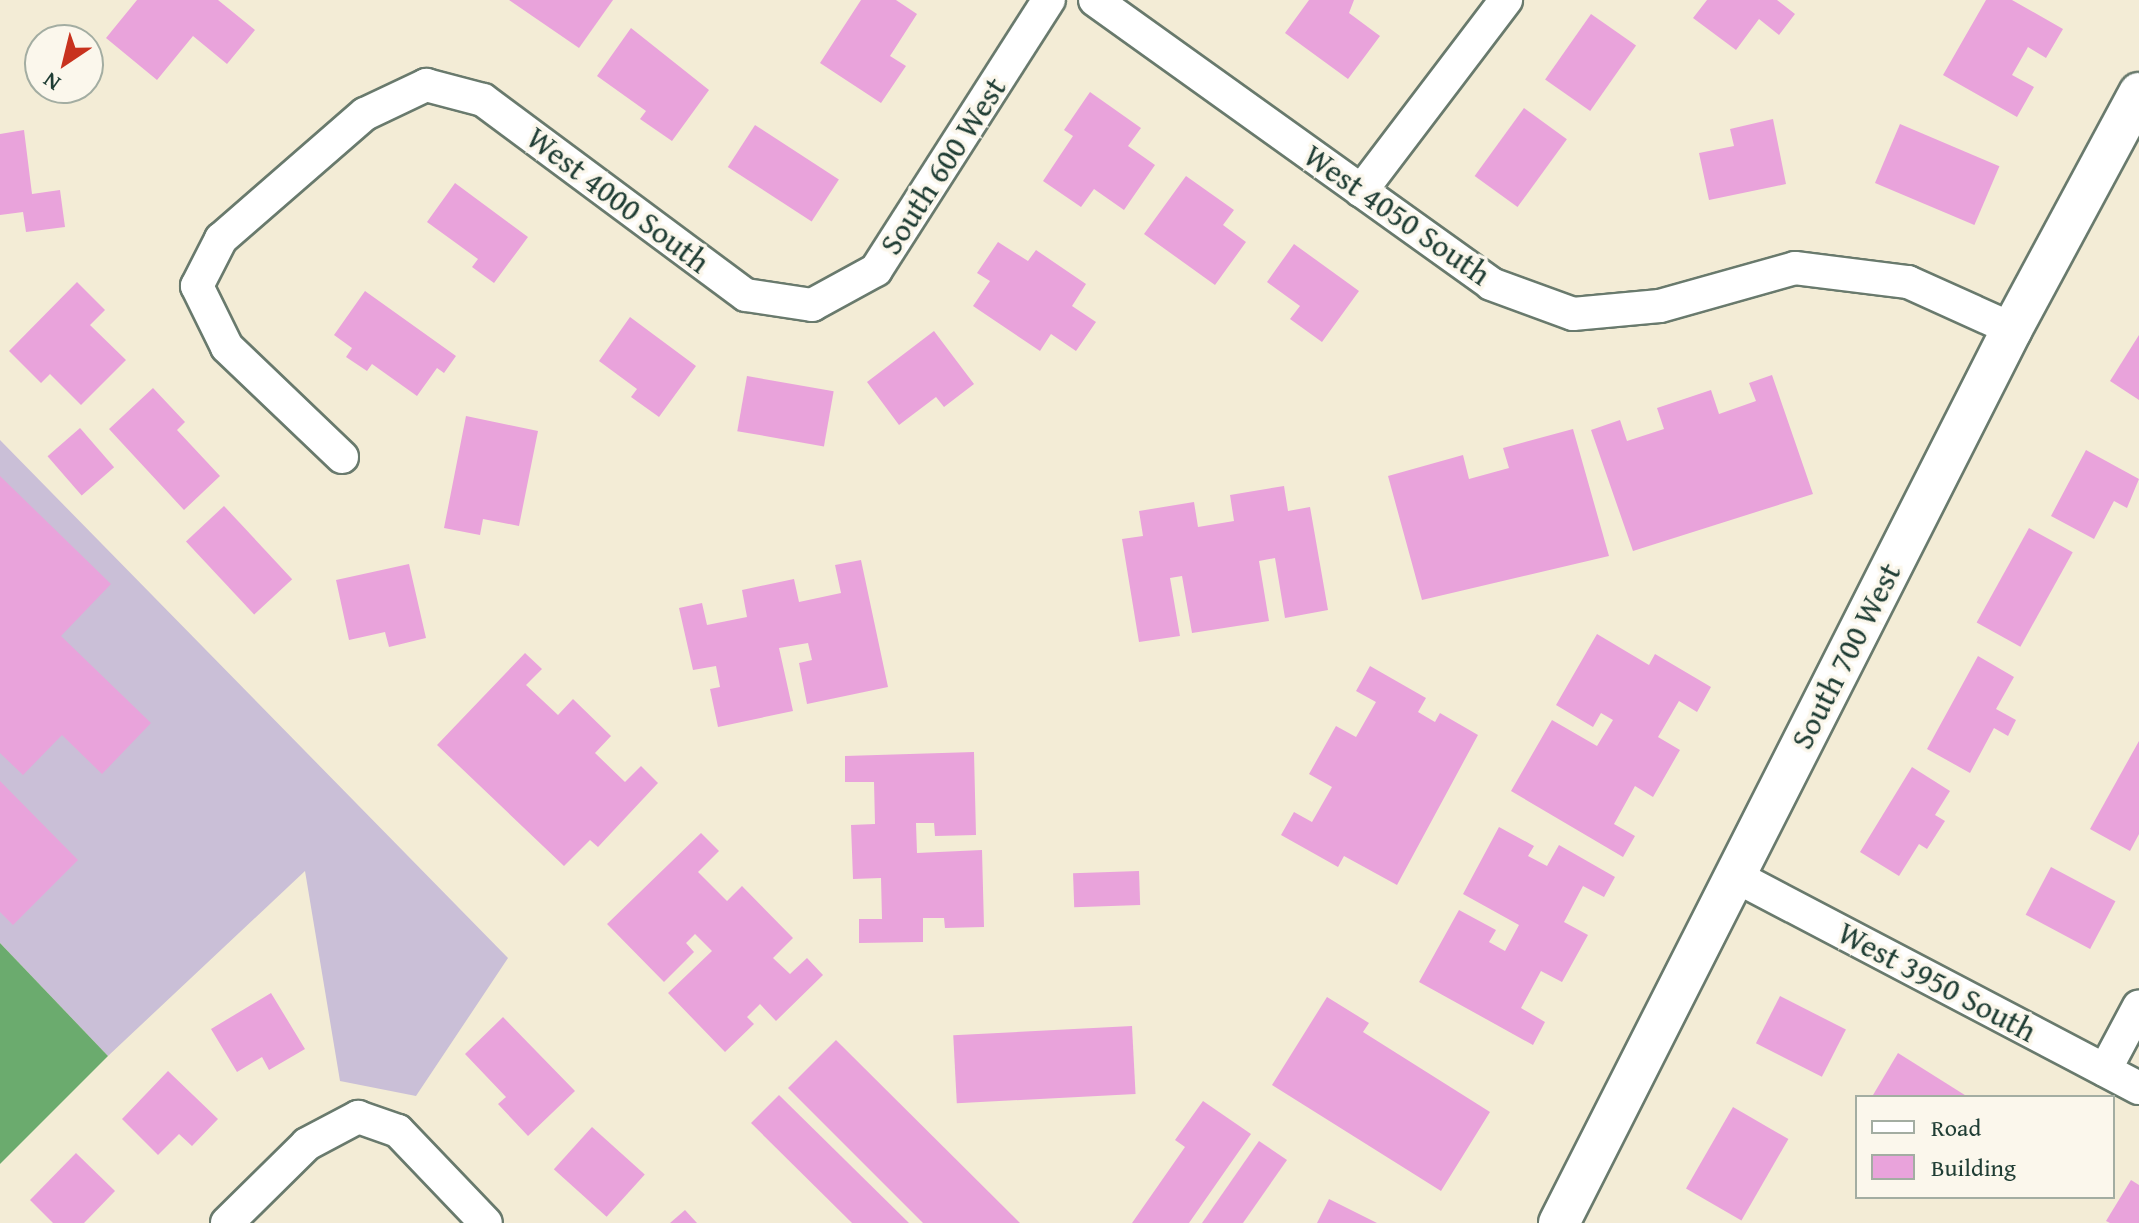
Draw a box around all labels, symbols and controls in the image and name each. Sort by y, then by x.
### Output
north arrow [24,24,104,104]
text: N [36,65,67,99]
street label: South 600 West [871,70,1015,262]
street label: West 4000 South [519,119,717,281]
street label: West 4050 South [1296,136,1498,294]
street label: South 700 West [1783,556,1909,756]
street label: West 3950 South [1831,914,2043,1050]
legend [1855,1095,2115,1199]
text: Road [1931,1110,1981,1145]
text: Building [1931,1150,2016,1185]

